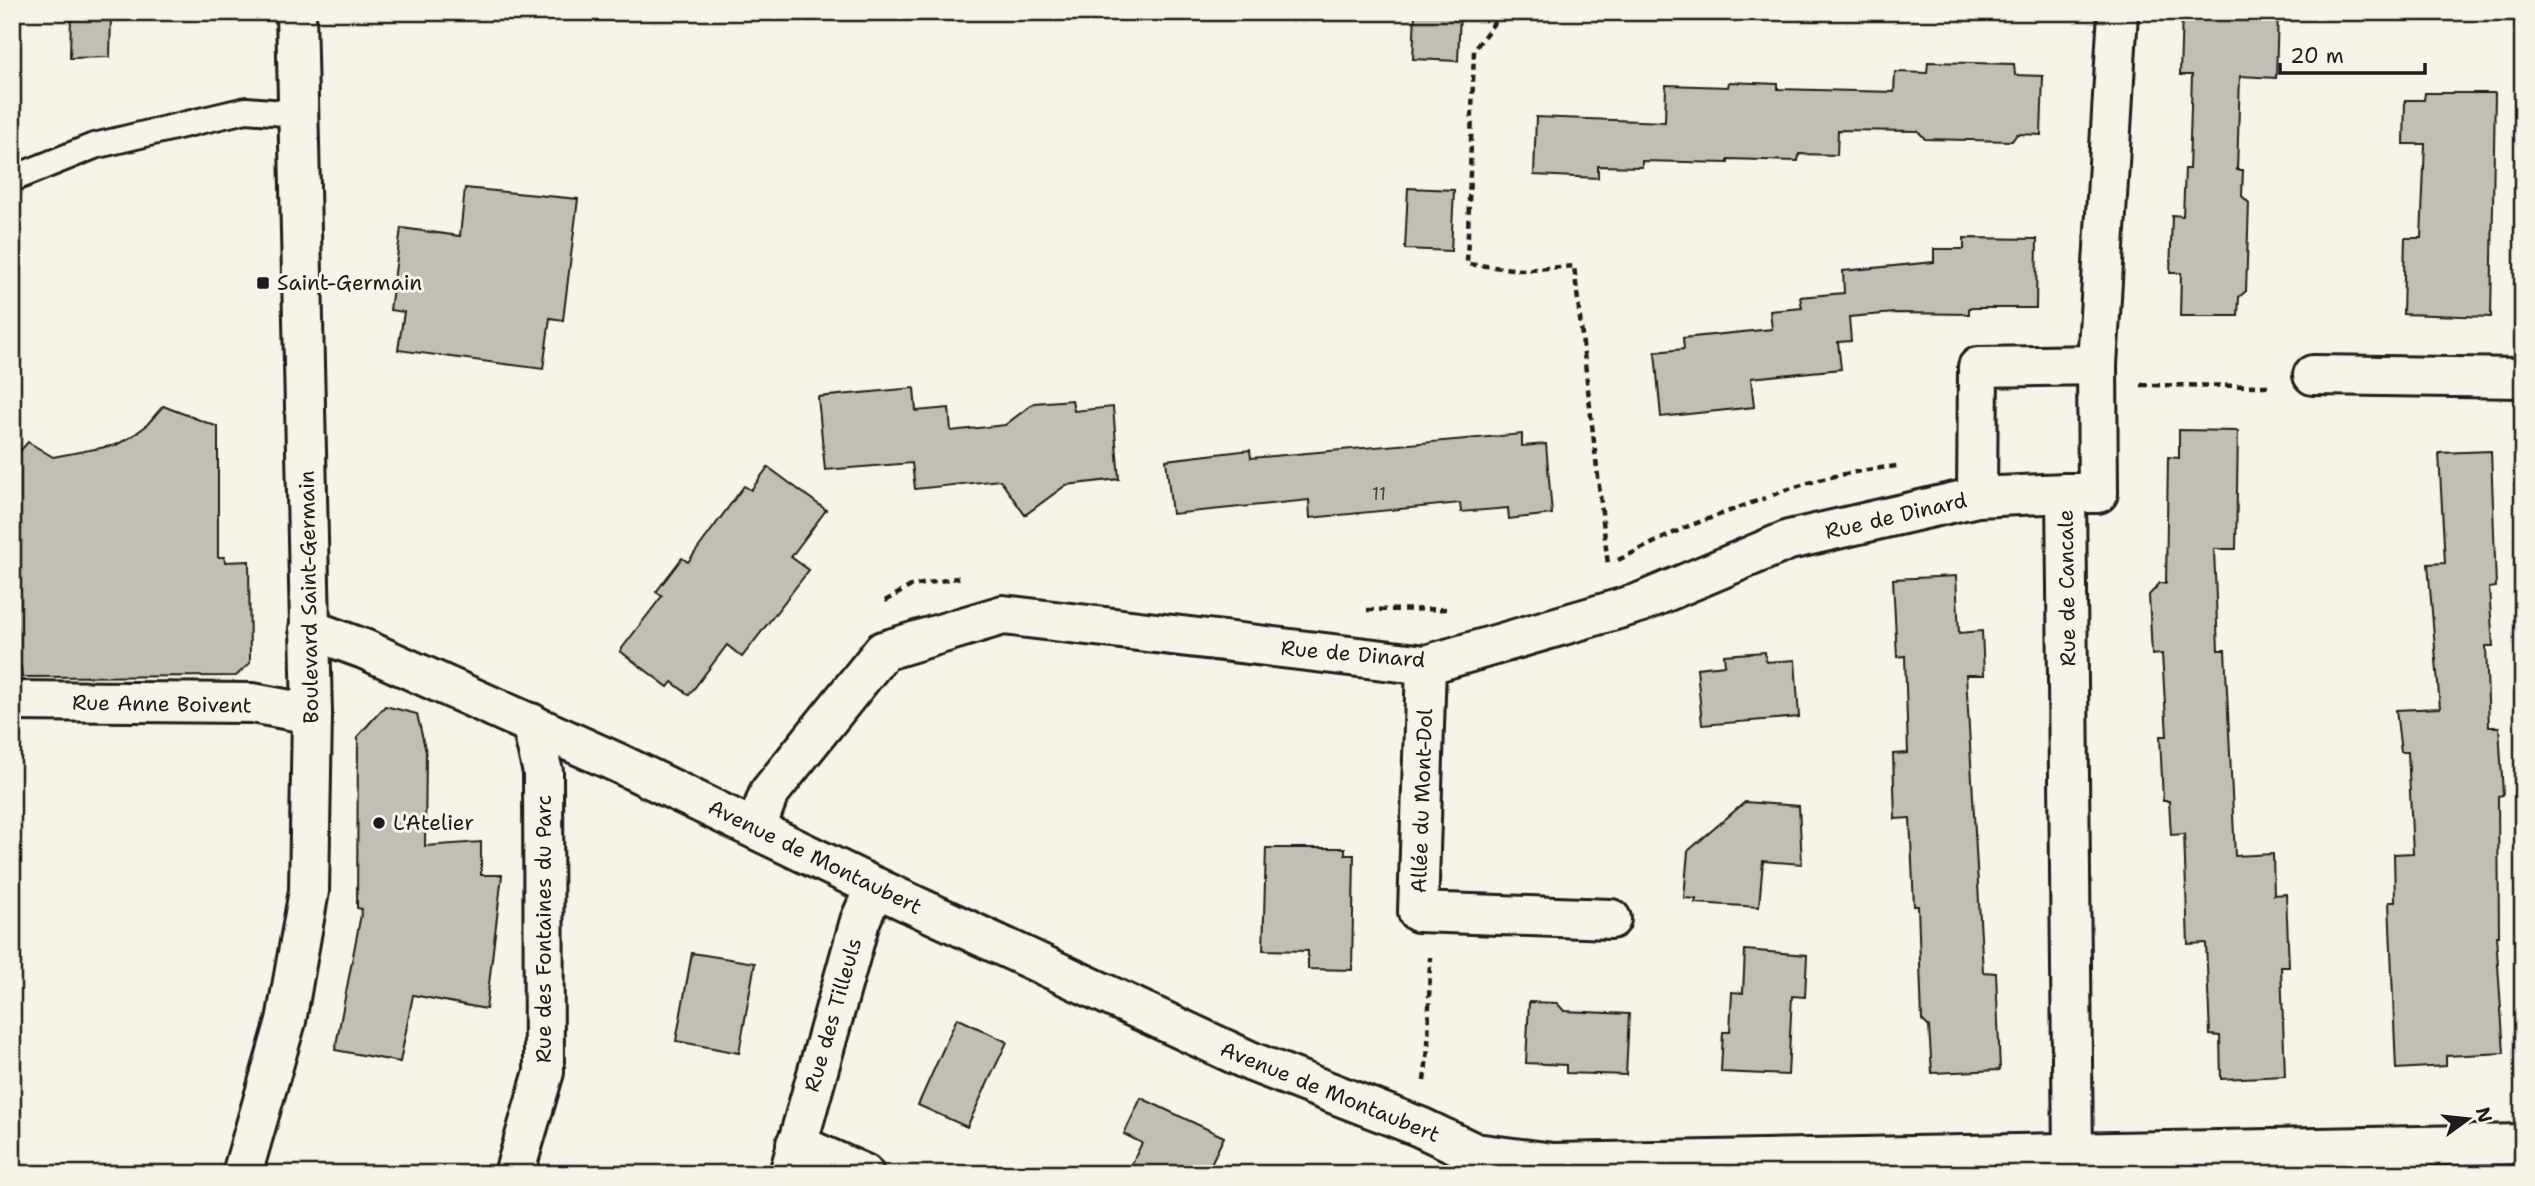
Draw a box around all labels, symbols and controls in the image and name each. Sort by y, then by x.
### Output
scale bar [2280,32,2425,76]
text: 20 m [2290,42,2344,70]
place label: Saint-Germain [277,269,422,297]
marker: Saint-Germain [255,275,271,291]
street label: Boulevard Saint-Germain [293,470,325,724]
house number: 11 [1372,482,1386,506]
street label: Rue de Dinard [1822,486,1970,546]
street label: Rue de Cancale [2052,509,2082,667]
street label: Rue de Dinard [1280,634,1426,674]
street label: Rue Anne Boivent [72,688,252,720]
street label: Allée du Mont-Dol [1405,708,1439,894]
street label: Avenue de Montaubert [703,793,927,921]
street label: Rue des Fontaines du Parc [530,795,558,1063]
place label: L'Atelier [393,809,474,837]
marker: L'Atelier [371,815,387,831]
street label: Rue des Tilleuls [798,935,868,1095]
street label: Avenue de Montaubert [1216,1035,1444,1149]
north arrow [2434,1084,2504,1154]
text: N [2470,1104,2498,1125]

